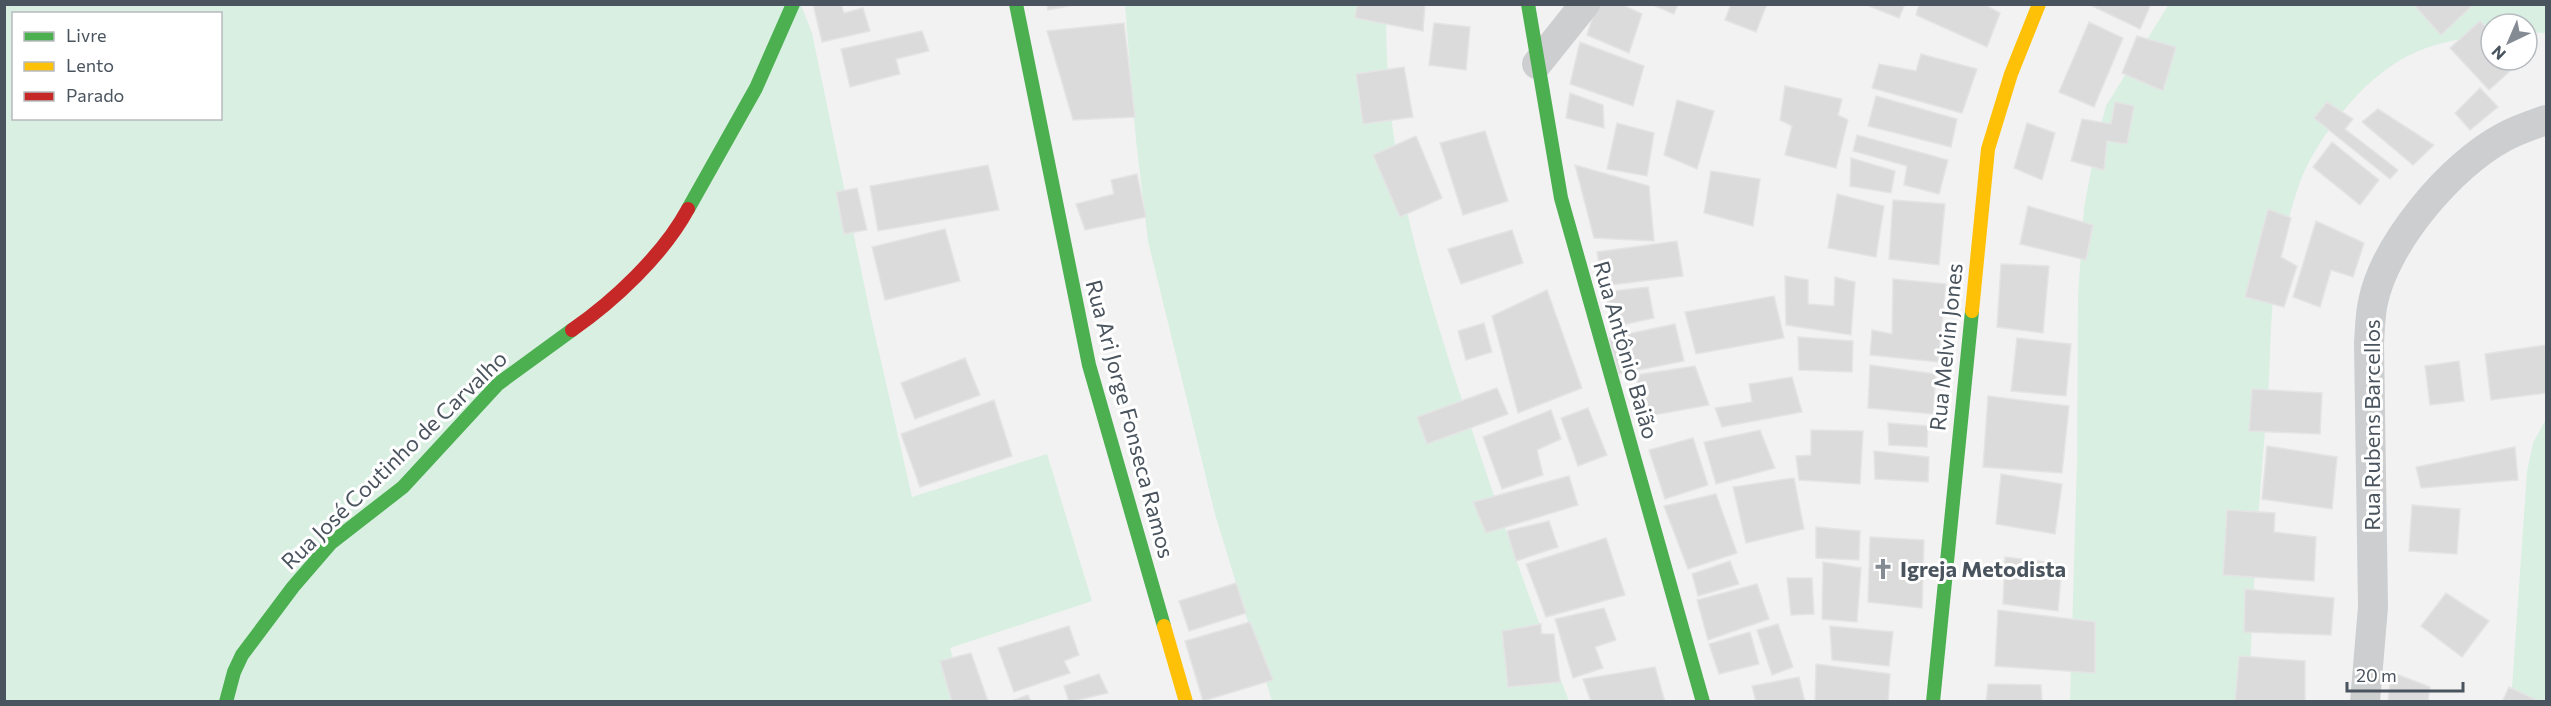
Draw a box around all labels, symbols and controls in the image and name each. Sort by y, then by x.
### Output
legend [12,12,222,120]
north arrow [2479,12,2539,72]
text: Livre [66,24,107,46]
text: N [2487,42,2509,64]
text: Lento [66,54,114,76]
text: Parado [66,84,124,106]
street label: Rua Antônio Baião [1588,258,1665,442]
street label: Rua Melvin Jones [1923,262,1968,432]
street label: Rua Ari Jorge Fonseca Ramos [1080,277,1181,561]
street label: Rua Rubens Barcellos [2358,319,2385,531]
street label: Rua José Coutinho de Carvalho [275,345,512,575]
place label: Igreja Metodista [1900,555,2066,582]
church icon: Igreja Metodista [1871,557,1895,581]
scale bar [2347,655,2462,693]
text: 20 m [2356,664,2397,686]

